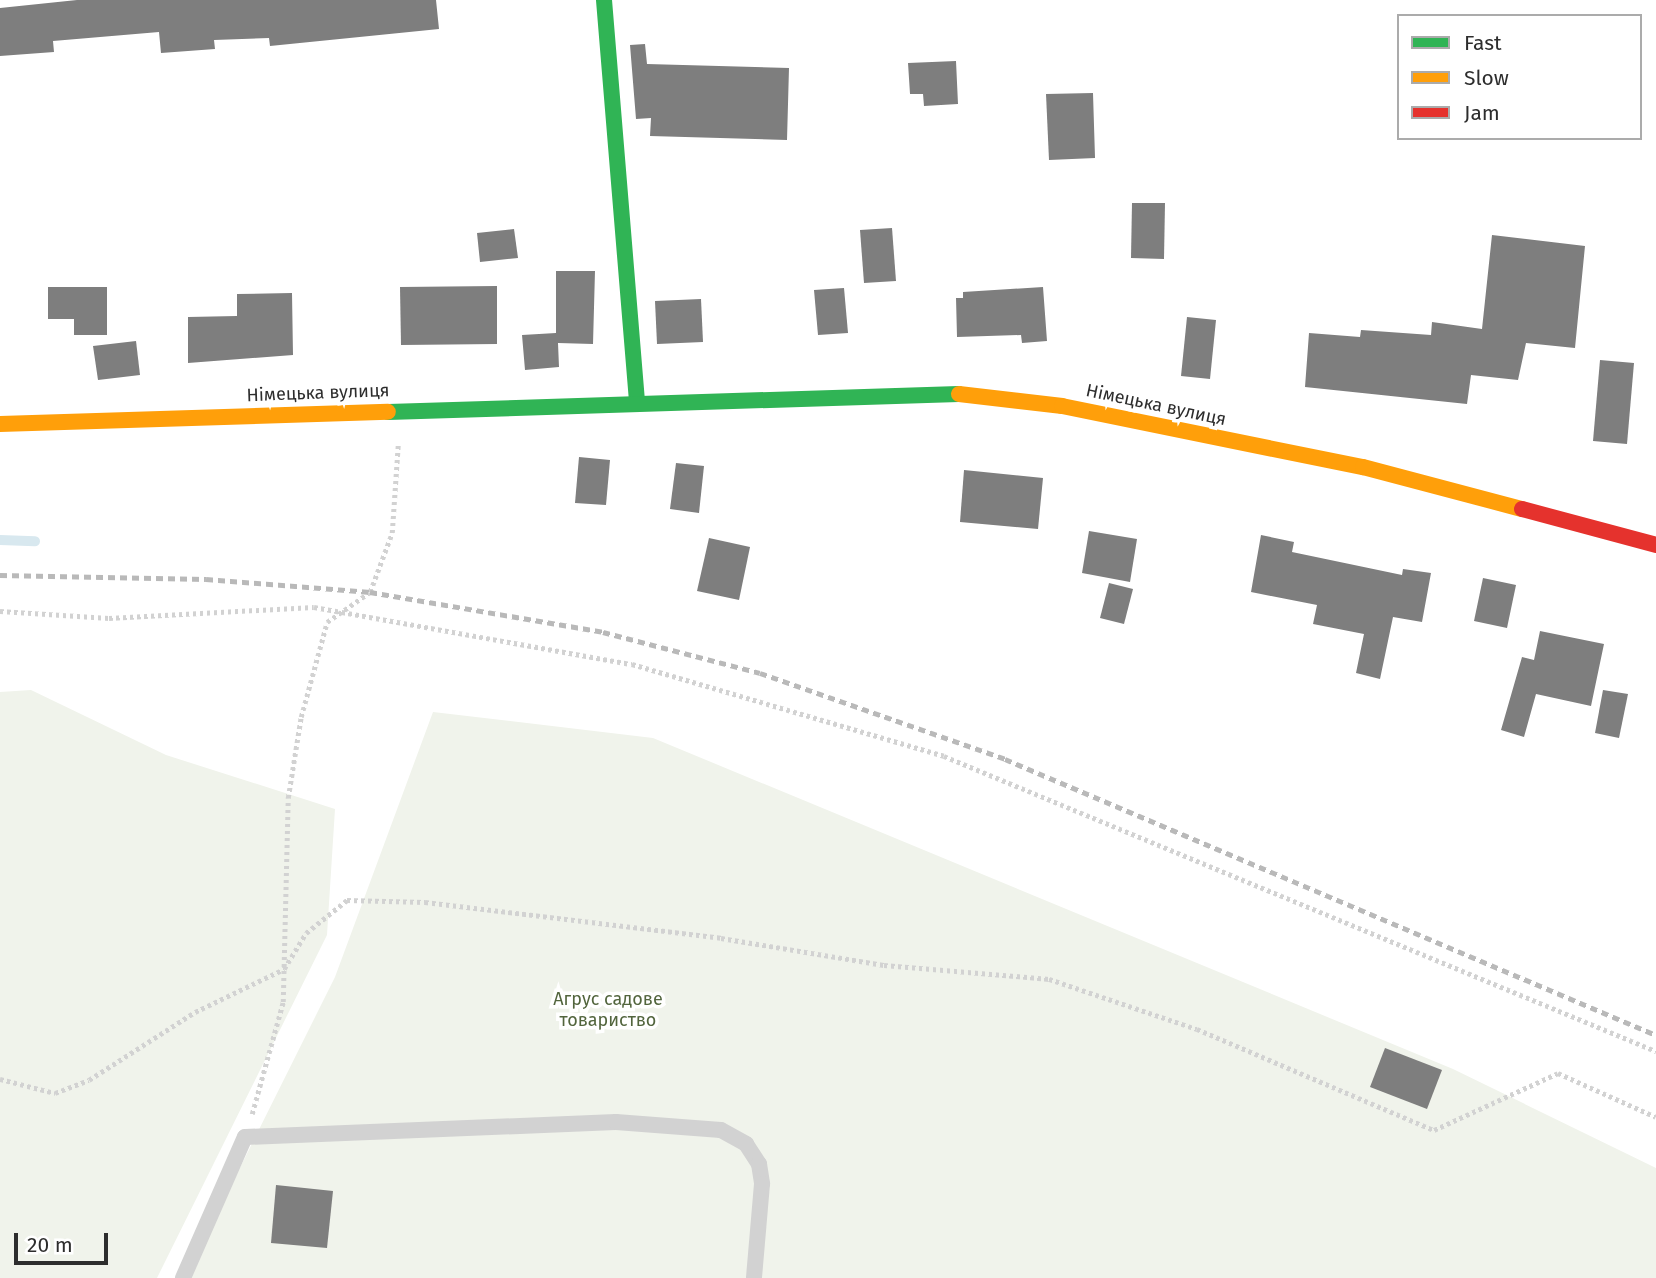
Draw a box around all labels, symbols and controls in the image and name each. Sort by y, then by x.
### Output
legend [1397,14,1642,140]
text: Fast [1464,30,1502,56]
text: Slow [1464,65,1509,91]
text: Jam [1464,100,1500,126]
street label: Німецька вулиця [246,380,390,406]
street label: Німецька вулиця [1084,380,1228,430]
park label: Агрус садове товариство [553,989,663,1032]
scale bar [18,1218,112,1262]
text: 20 m [27,1232,73,1258]

